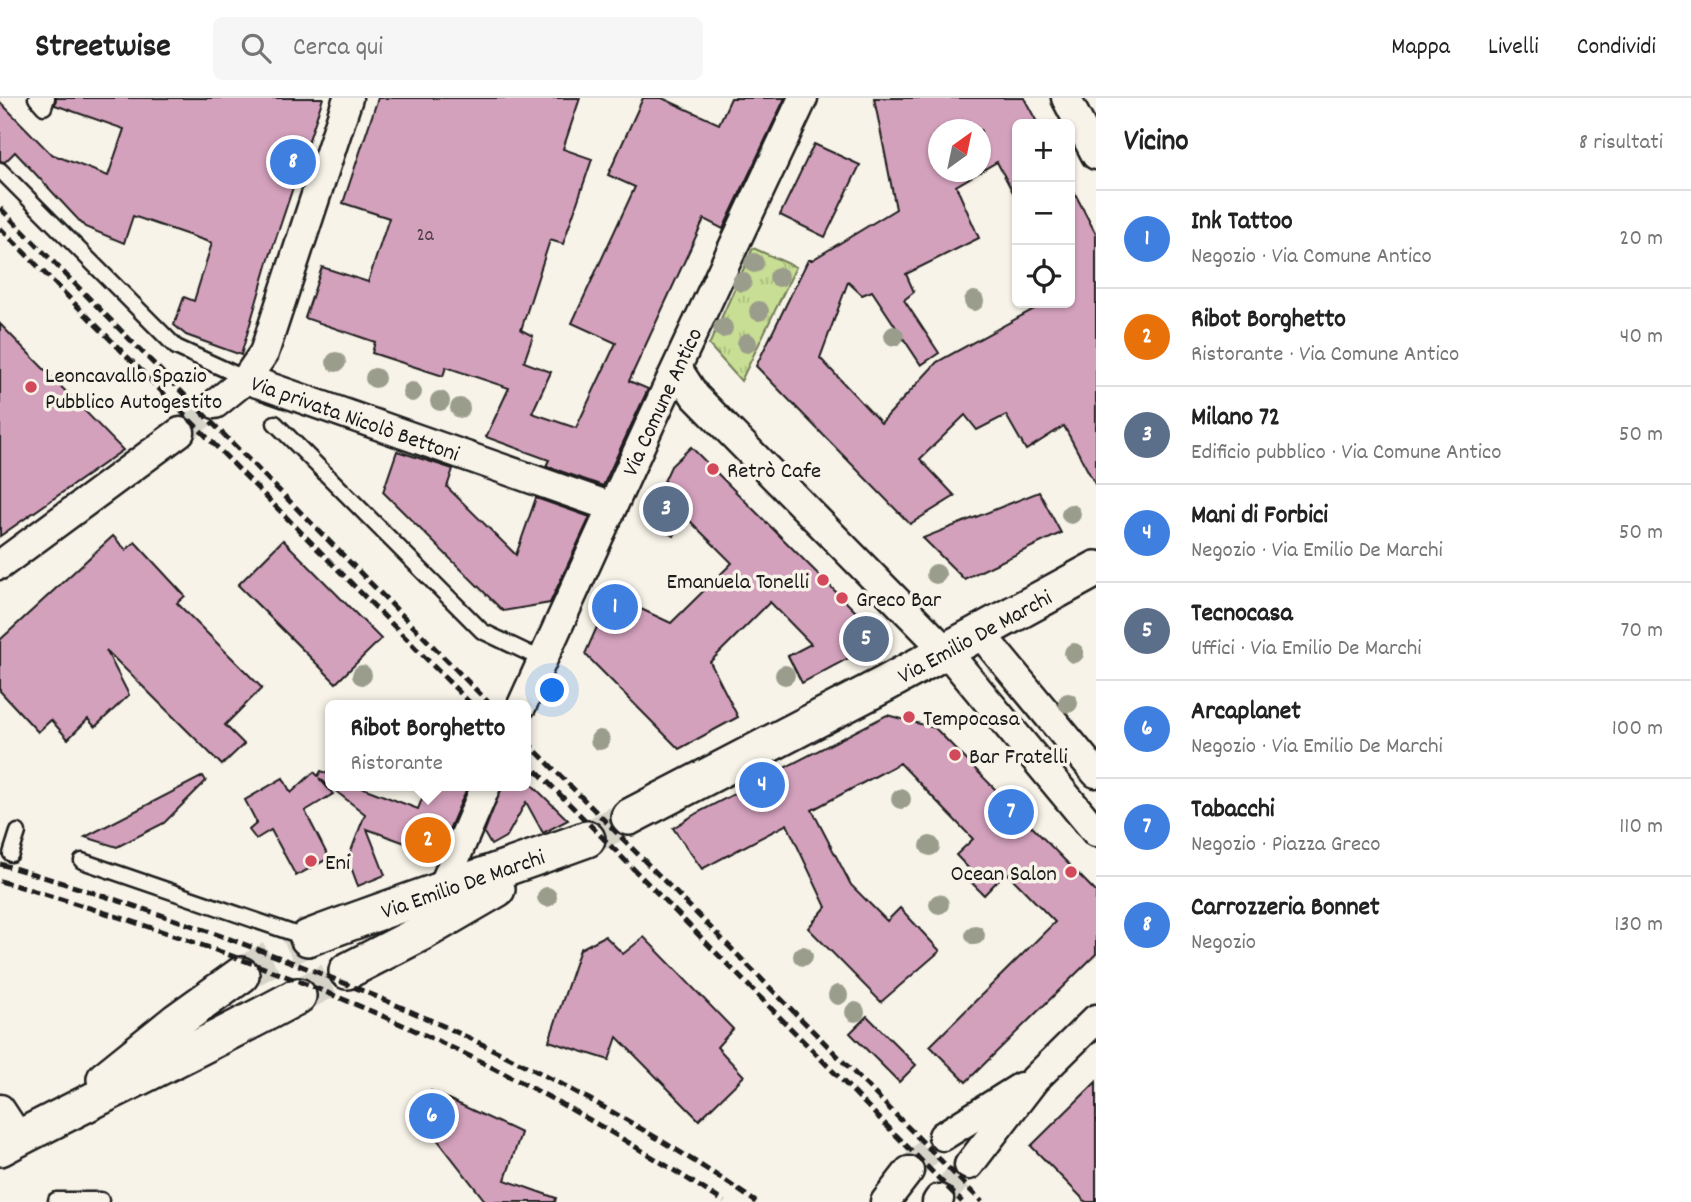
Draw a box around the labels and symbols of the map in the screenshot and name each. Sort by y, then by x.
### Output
north arrow [928,119,991,182]
pin: 8 [270,136,316,188]
house number: 2a [416,223,435,250]
street label: Via Comune Antico [616,323,713,482]
place label: Leoncavallo Spazio Pubblico Autogestito [45,361,222,420]
street label: Via privata Nicolò Bettoni [246,369,463,472]
marker: Leoncavallo Spazio Pubblico Autogestito [23,379,39,395]
place label: Retrò Cafe [727,456,821,489]
marker: Retrò Cafe [705,461,721,477]
pin: 3 [643,483,689,535]
place label: Emanuela Tonelli [667,567,809,600]
marker: Emanuela Tonelli [815,572,831,588]
pin: 1 [592,581,638,633]
street label: Via Emilio De Marchi [893,583,1059,694]
place label: Greco Bar [856,585,942,618]
marker: Greco Bar [834,590,850,606]
pin: 5 [843,613,889,665]
your location [535,673,569,707]
place label: Tempocasa [923,704,1021,737]
marker: Tempocasa [901,709,917,725]
place label: Bar Fratelli [969,742,1068,775]
marker: Bar Fratelli [947,747,963,763]
pin: 4 [739,759,785,811]
pin: 7 [988,786,1034,838]
pin: 2 [405,814,451,866]
street label: Via Emilio De Marchi [377,842,550,930]
place label: Eni [325,848,350,881]
marker: Eni [303,853,319,869]
place label: Ocean Salon [950,859,1057,892]
marker: Ocean Salon [1063,864,1079,880]
pin: 6 [409,1090,455,1142]

